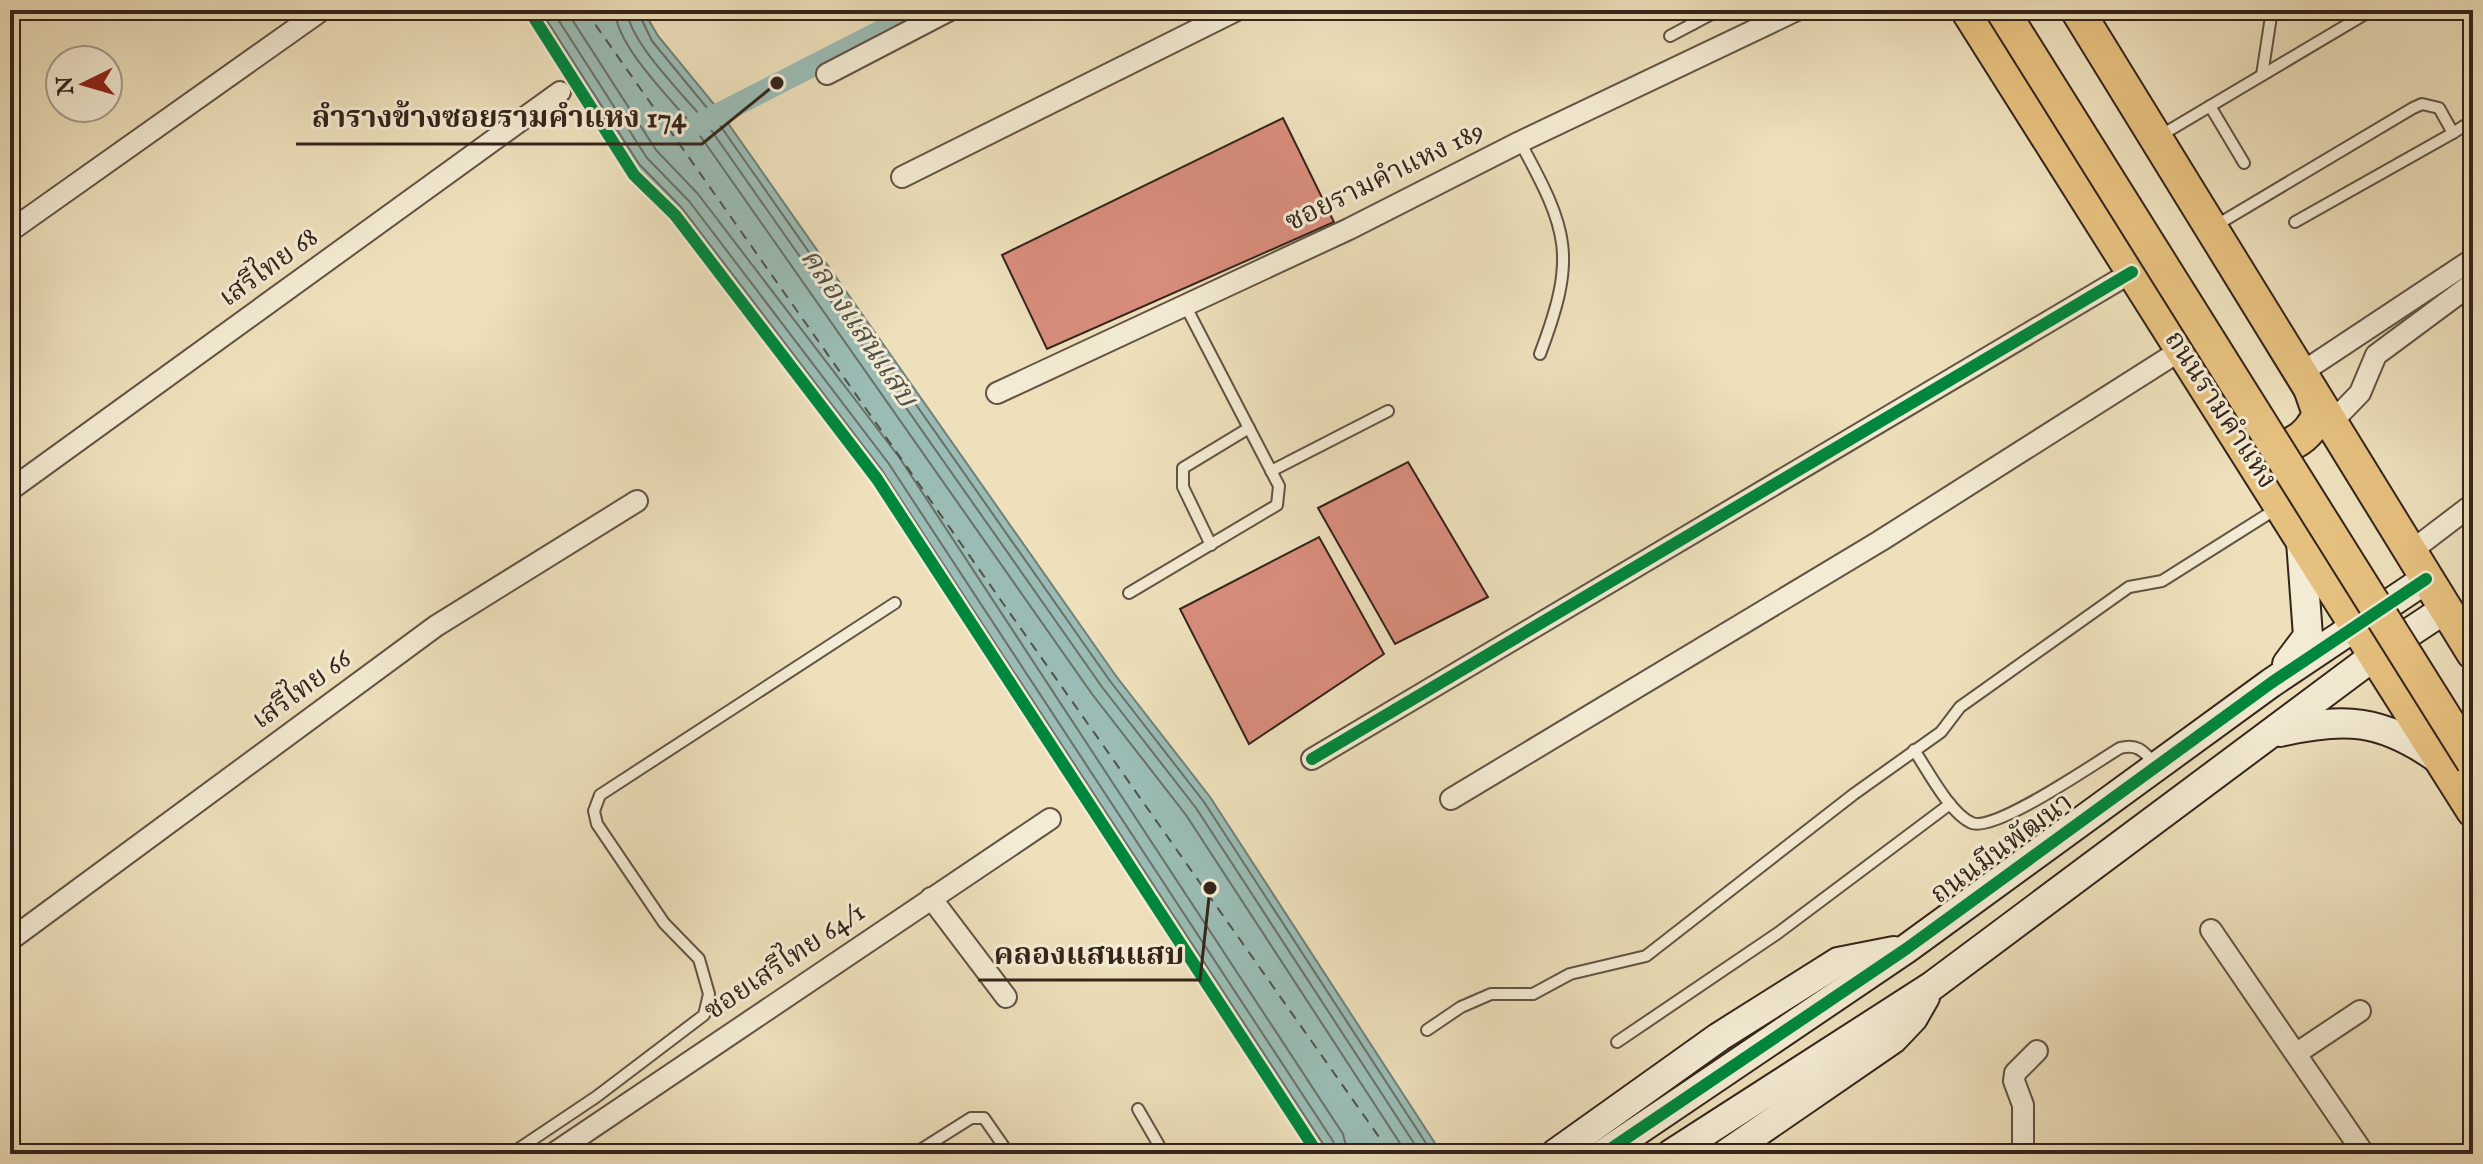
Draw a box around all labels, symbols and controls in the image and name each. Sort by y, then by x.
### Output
north arrow [44,44,124,124]
text: N [51,75,81,97]
callout: ลำรางข้างซอยรามคำแหง 174 [296,90,702,144]
text: ลำรางข้างซอยรามคำแหง 174 [312,100,687,138]
street label: ซอยรามคำแหง 189 [1280,114,1490,240]
street label: เสรีไทย 68 [210,217,325,316]
water label: คลองแสนแสบ [791,241,926,417]
street label: ถนนรามคำแหง [2156,324,2284,496]
street label: เสรีไทย 66 [243,638,360,738]
street label: ถนนมีนพัฒนา [1924,786,2080,912]
street label: ซอยเสรีไทย 64/1 [696,892,872,1029]
callout: คลองแสนแสบ [978,926,1200,980]
text: คลองแสนแสบ [994,937,1184,975]

